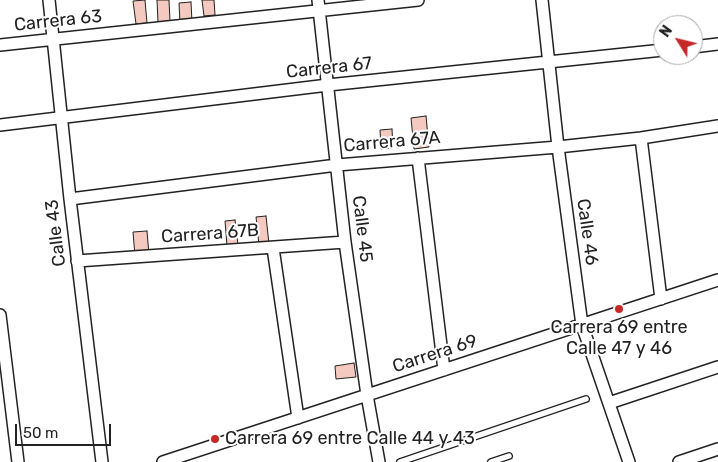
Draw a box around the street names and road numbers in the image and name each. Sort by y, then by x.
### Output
street label: Carrera 63 [13,6,103,36]
street label: Carrera 67 [285,53,373,83]
street label: Carrera 67A [343,127,441,157]
street label: Calle 45 [347,194,377,264]
street label: Calle 46 [572,197,602,267]
street label: Calle 43 [41,198,71,268]
street label: Carrera 67B [160,220,260,248]
street label: Carrera 69 [390,330,480,378]

